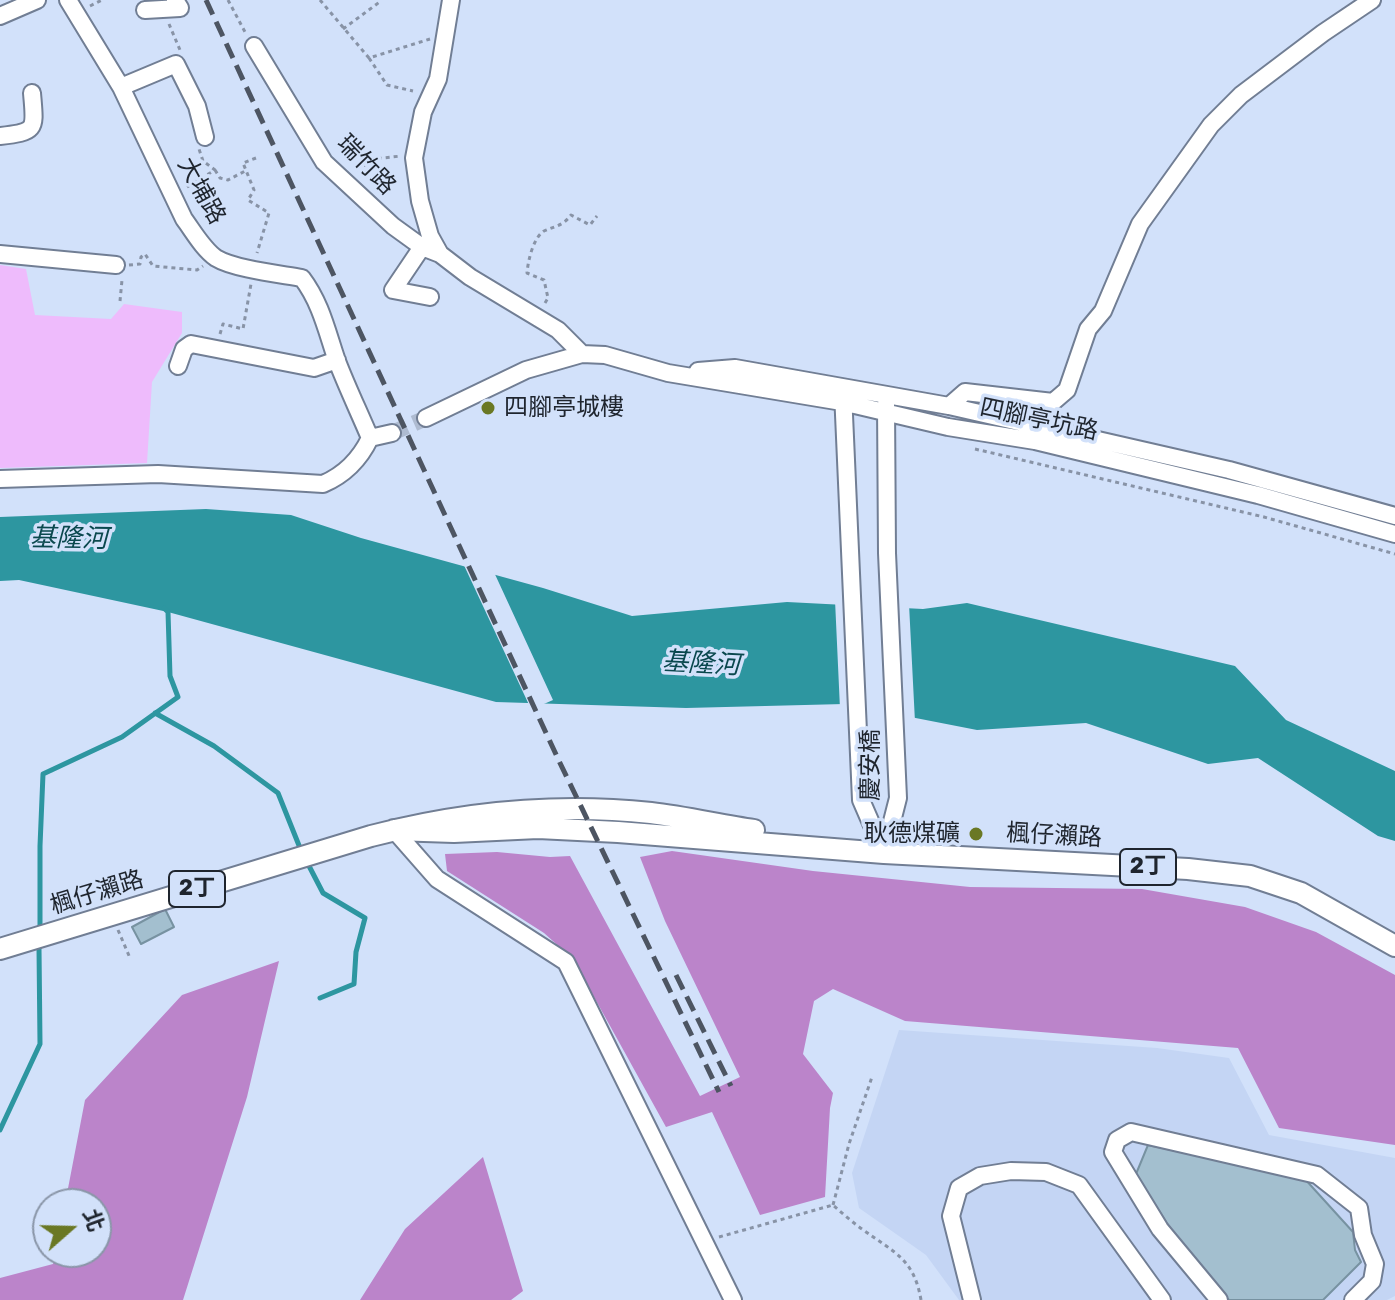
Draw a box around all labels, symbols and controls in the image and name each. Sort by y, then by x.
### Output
street label: 瑞竹路 [331,129,401,201]
street label: 大埔路 [171,153,231,229]
street label: 四腳亭坑路 [977,393,1101,447]
place label: 四腳亭城樓 [504,394,624,422]
marker: 四腳亭城樓 [479,399,497,417]
water label: 基隆河 [30,523,108,555]
water label: 基隆河 [661,646,741,682]
street label: 慶安橋 [857,729,885,801]
street label: 楓仔瀨路 [1005,819,1103,853]
place label: 耿德煤礦 [864,820,960,848]
marker: 耿德煤礦 [967,825,985,843]
road number: 2丁 [1120,849,1176,885]
street label: 楓仔瀨路 [47,865,147,921]
road number: 2丁 [169,871,225,907]
north arrow [32,1188,112,1268]
text: 北 [77,1205,110,1235]

